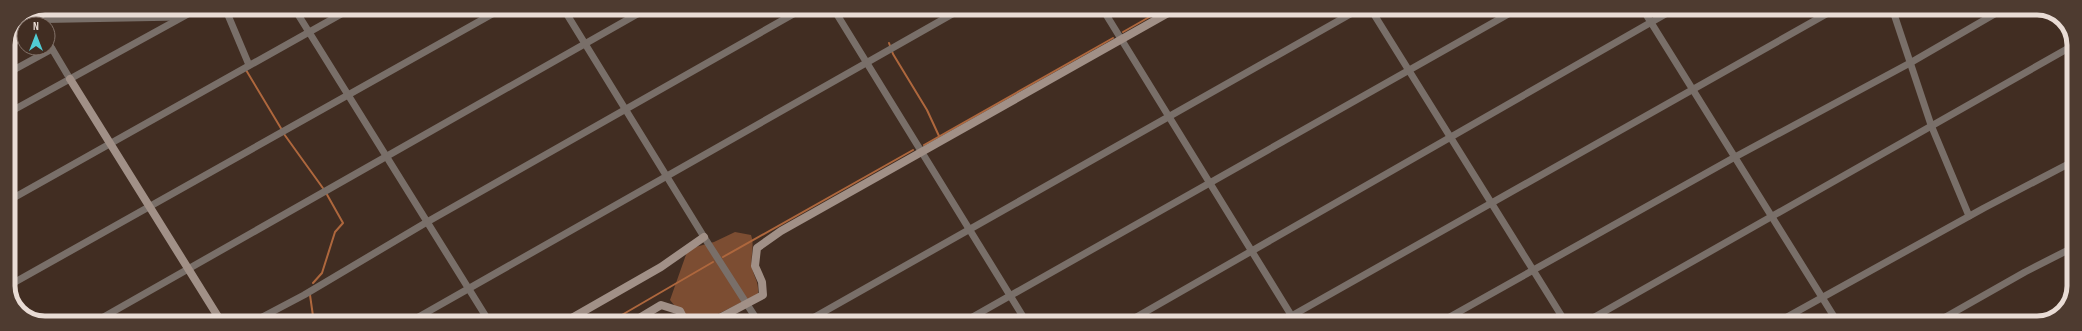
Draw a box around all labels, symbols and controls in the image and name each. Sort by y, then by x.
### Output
north arrow [16,16,56,56]
text: N [33,20,39,33]

